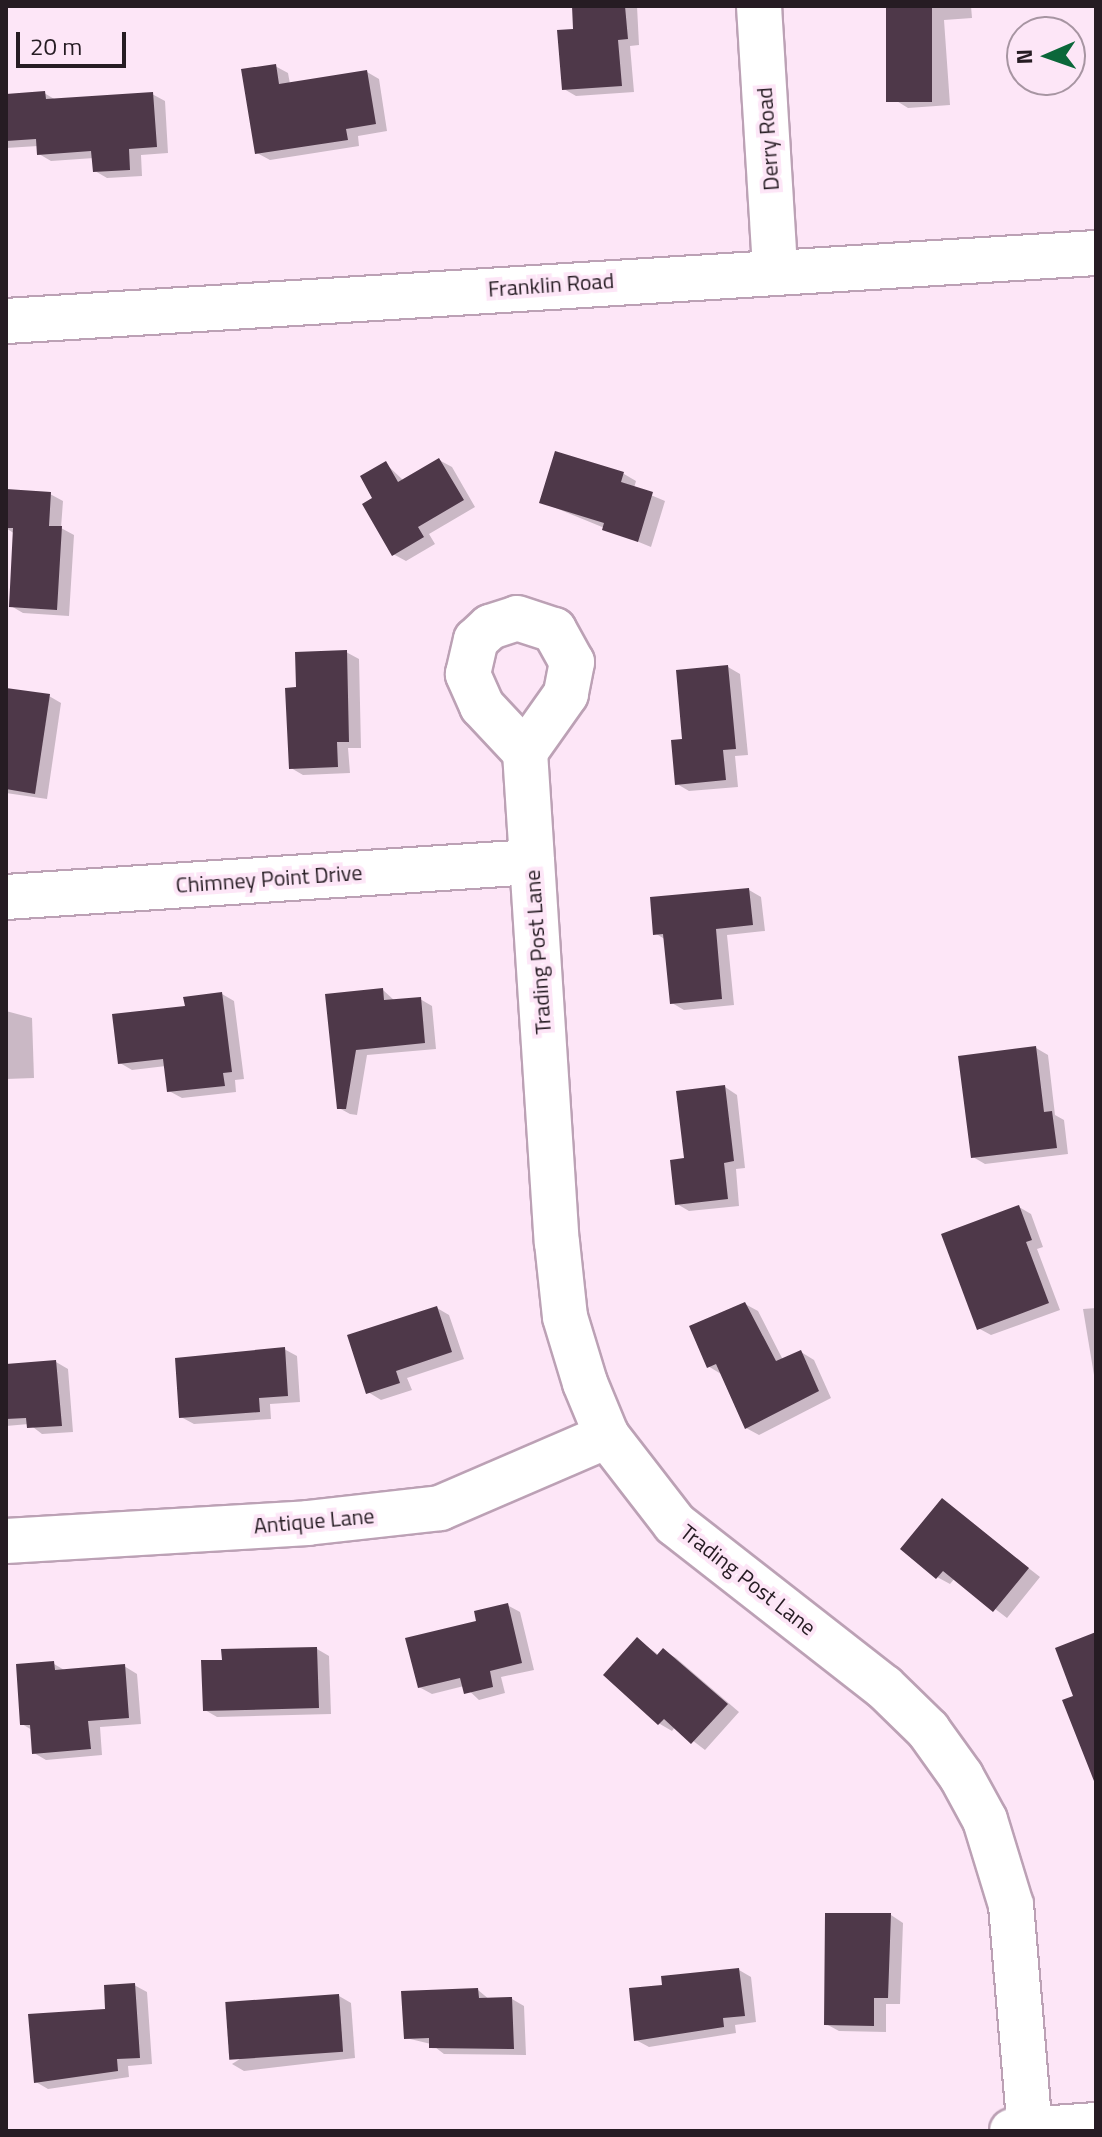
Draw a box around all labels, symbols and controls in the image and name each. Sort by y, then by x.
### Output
scale bar [20,16,130,66]
north arrow [1006,16,1086,96]
text: 20 m [30,28,82,64]
text: N [1007,49,1041,65]
street label: Derry Road [751,86,785,192]
street label: Franklin Road [487,267,615,303]
street label: Chimney Point Drive [175,859,363,899]
street label: Trading Post Lane [519,869,557,1035]
street label: Antique Lane [253,1503,375,1539]
street label: Trading Post Lane [675,1519,821,1641]

